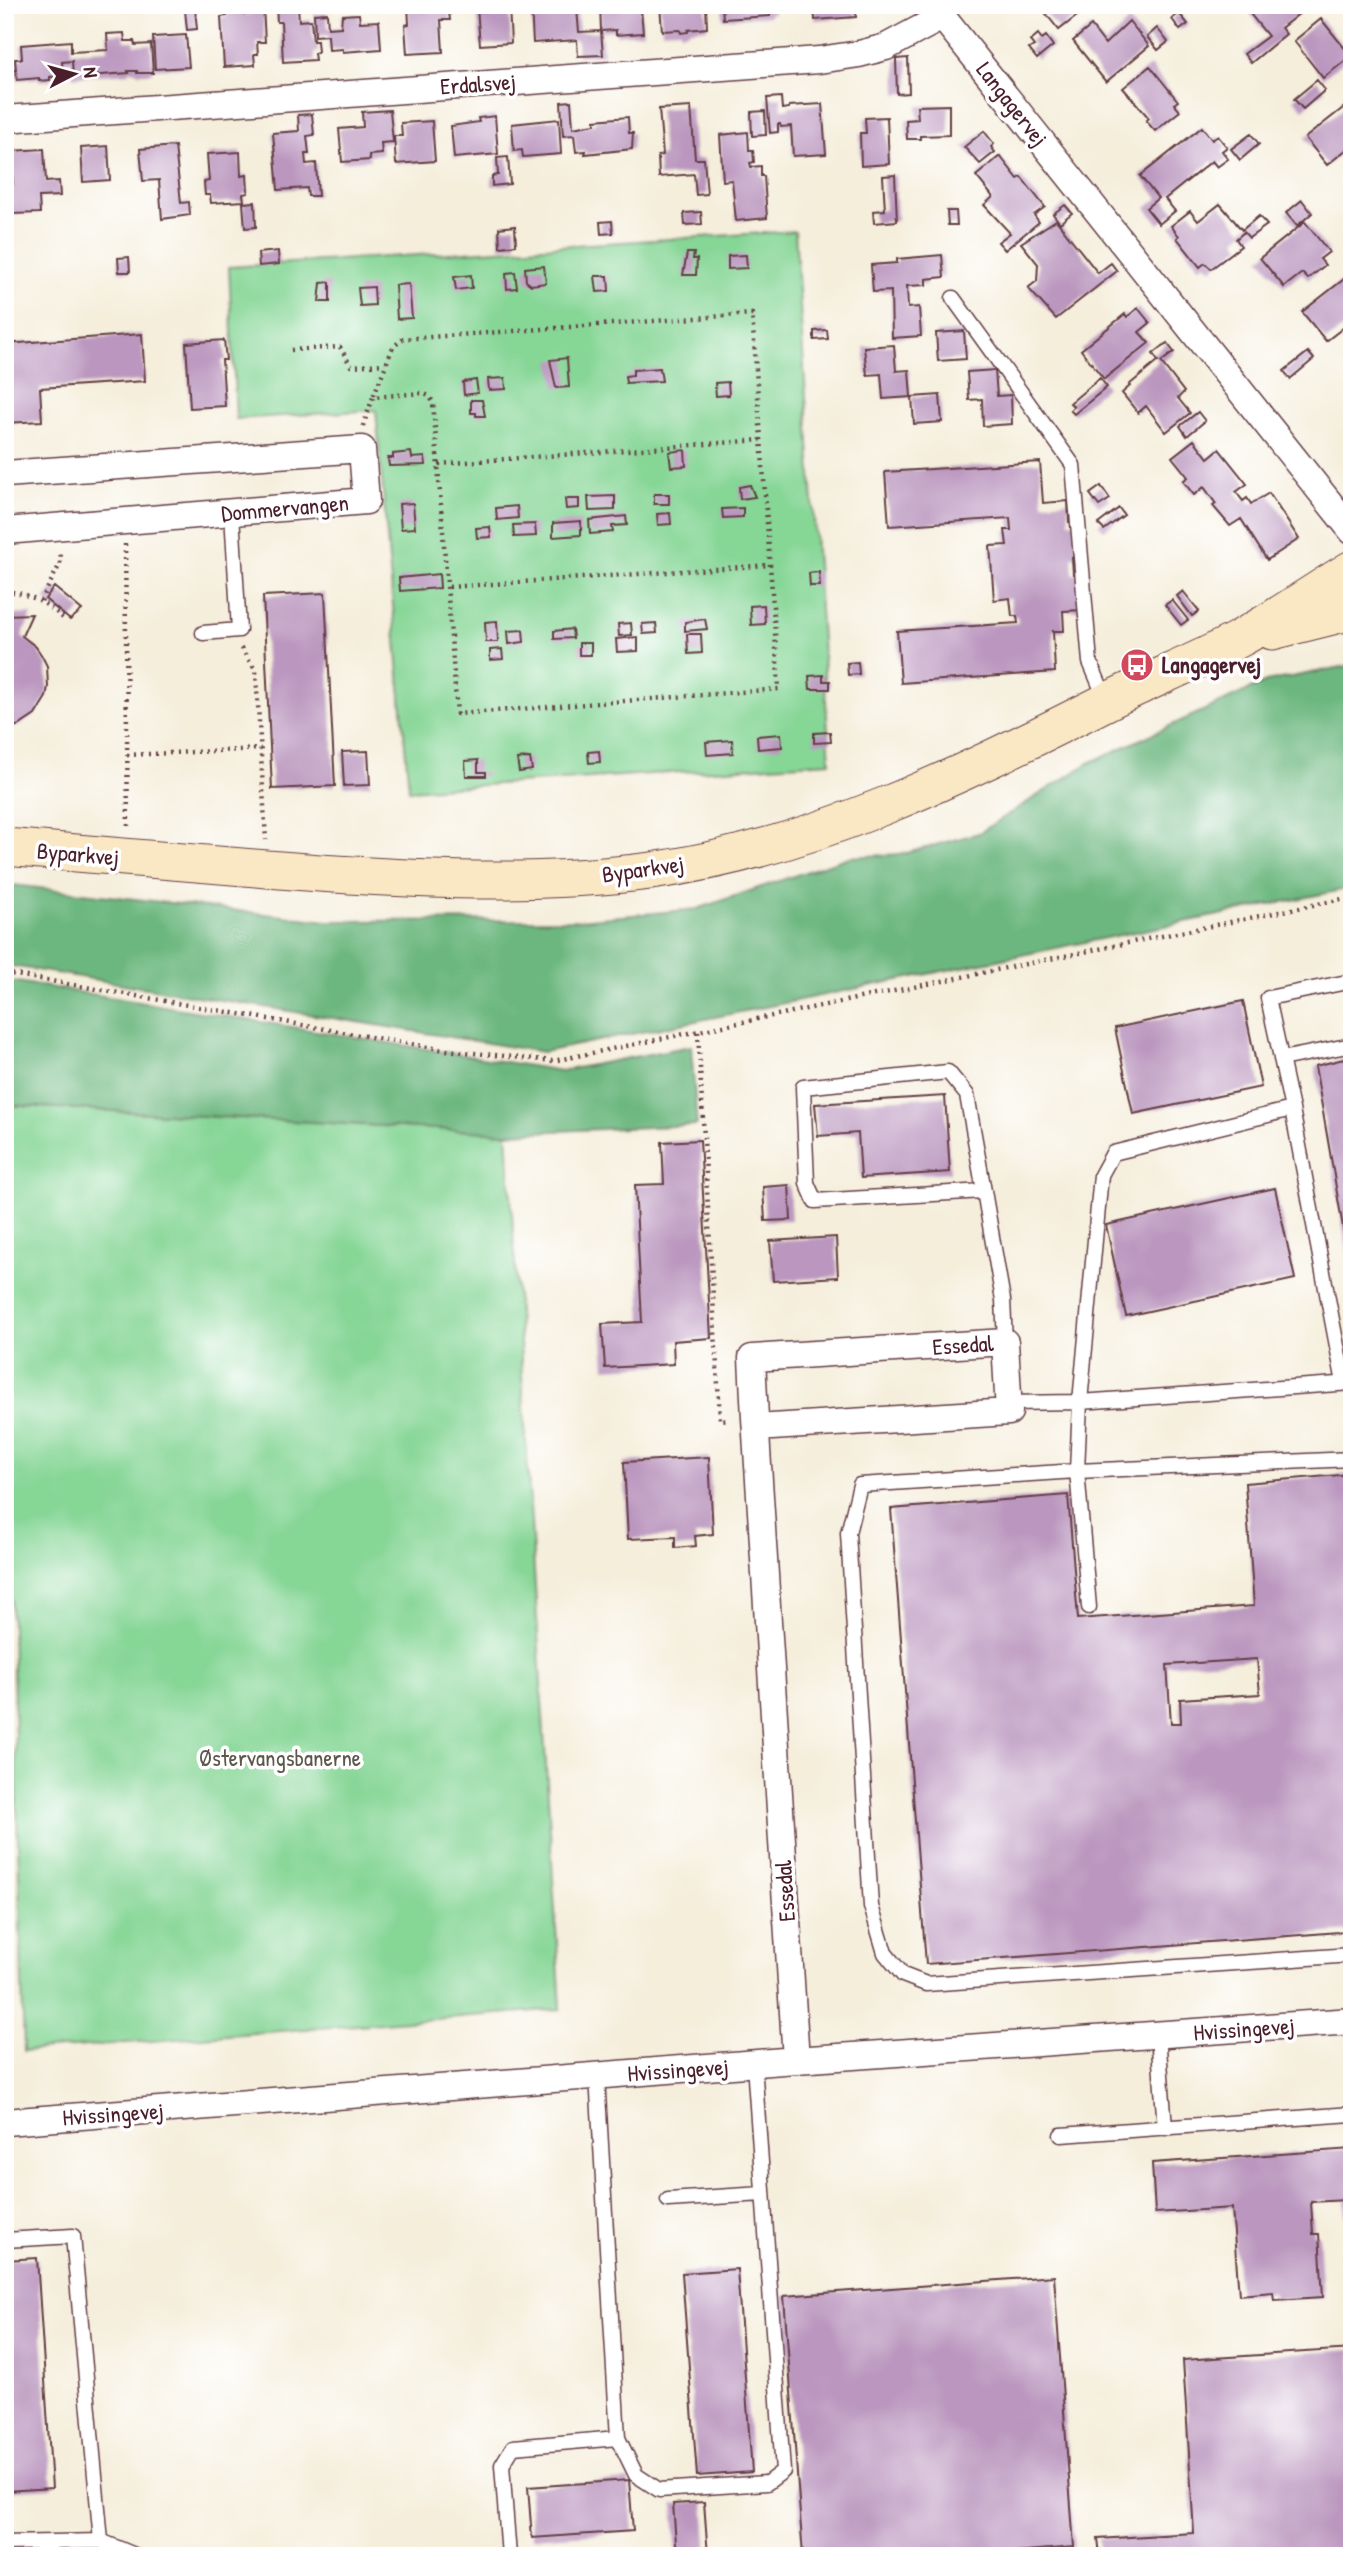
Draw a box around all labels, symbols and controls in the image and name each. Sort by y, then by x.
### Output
north arrow [38,38,108,108]
street label: Langagervej [970,55,1055,152]
street label: Erdalsvej [439,65,517,102]
text: N [77,66,104,79]
street label: Dommervangen [220,486,350,529]
bus stop icon: Langagervej [1118,646,1156,684]
place label: Langagervej [1162,649,1261,681]
street label: Byparkvej [36,834,120,873]
street label: Byparkvej [600,847,686,890]
street label: Essedal [931,1327,995,1362]
park label: Østervangsbanerne [199,1742,361,1773]
street label: Essedal [767,1859,802,1923]
street label: Hvissingevej [1192,2009,1296,2048]
street label: Hvissingevej [626,2050,730,2089]
street label: Hvissingevej [61,2094,165,2133]

